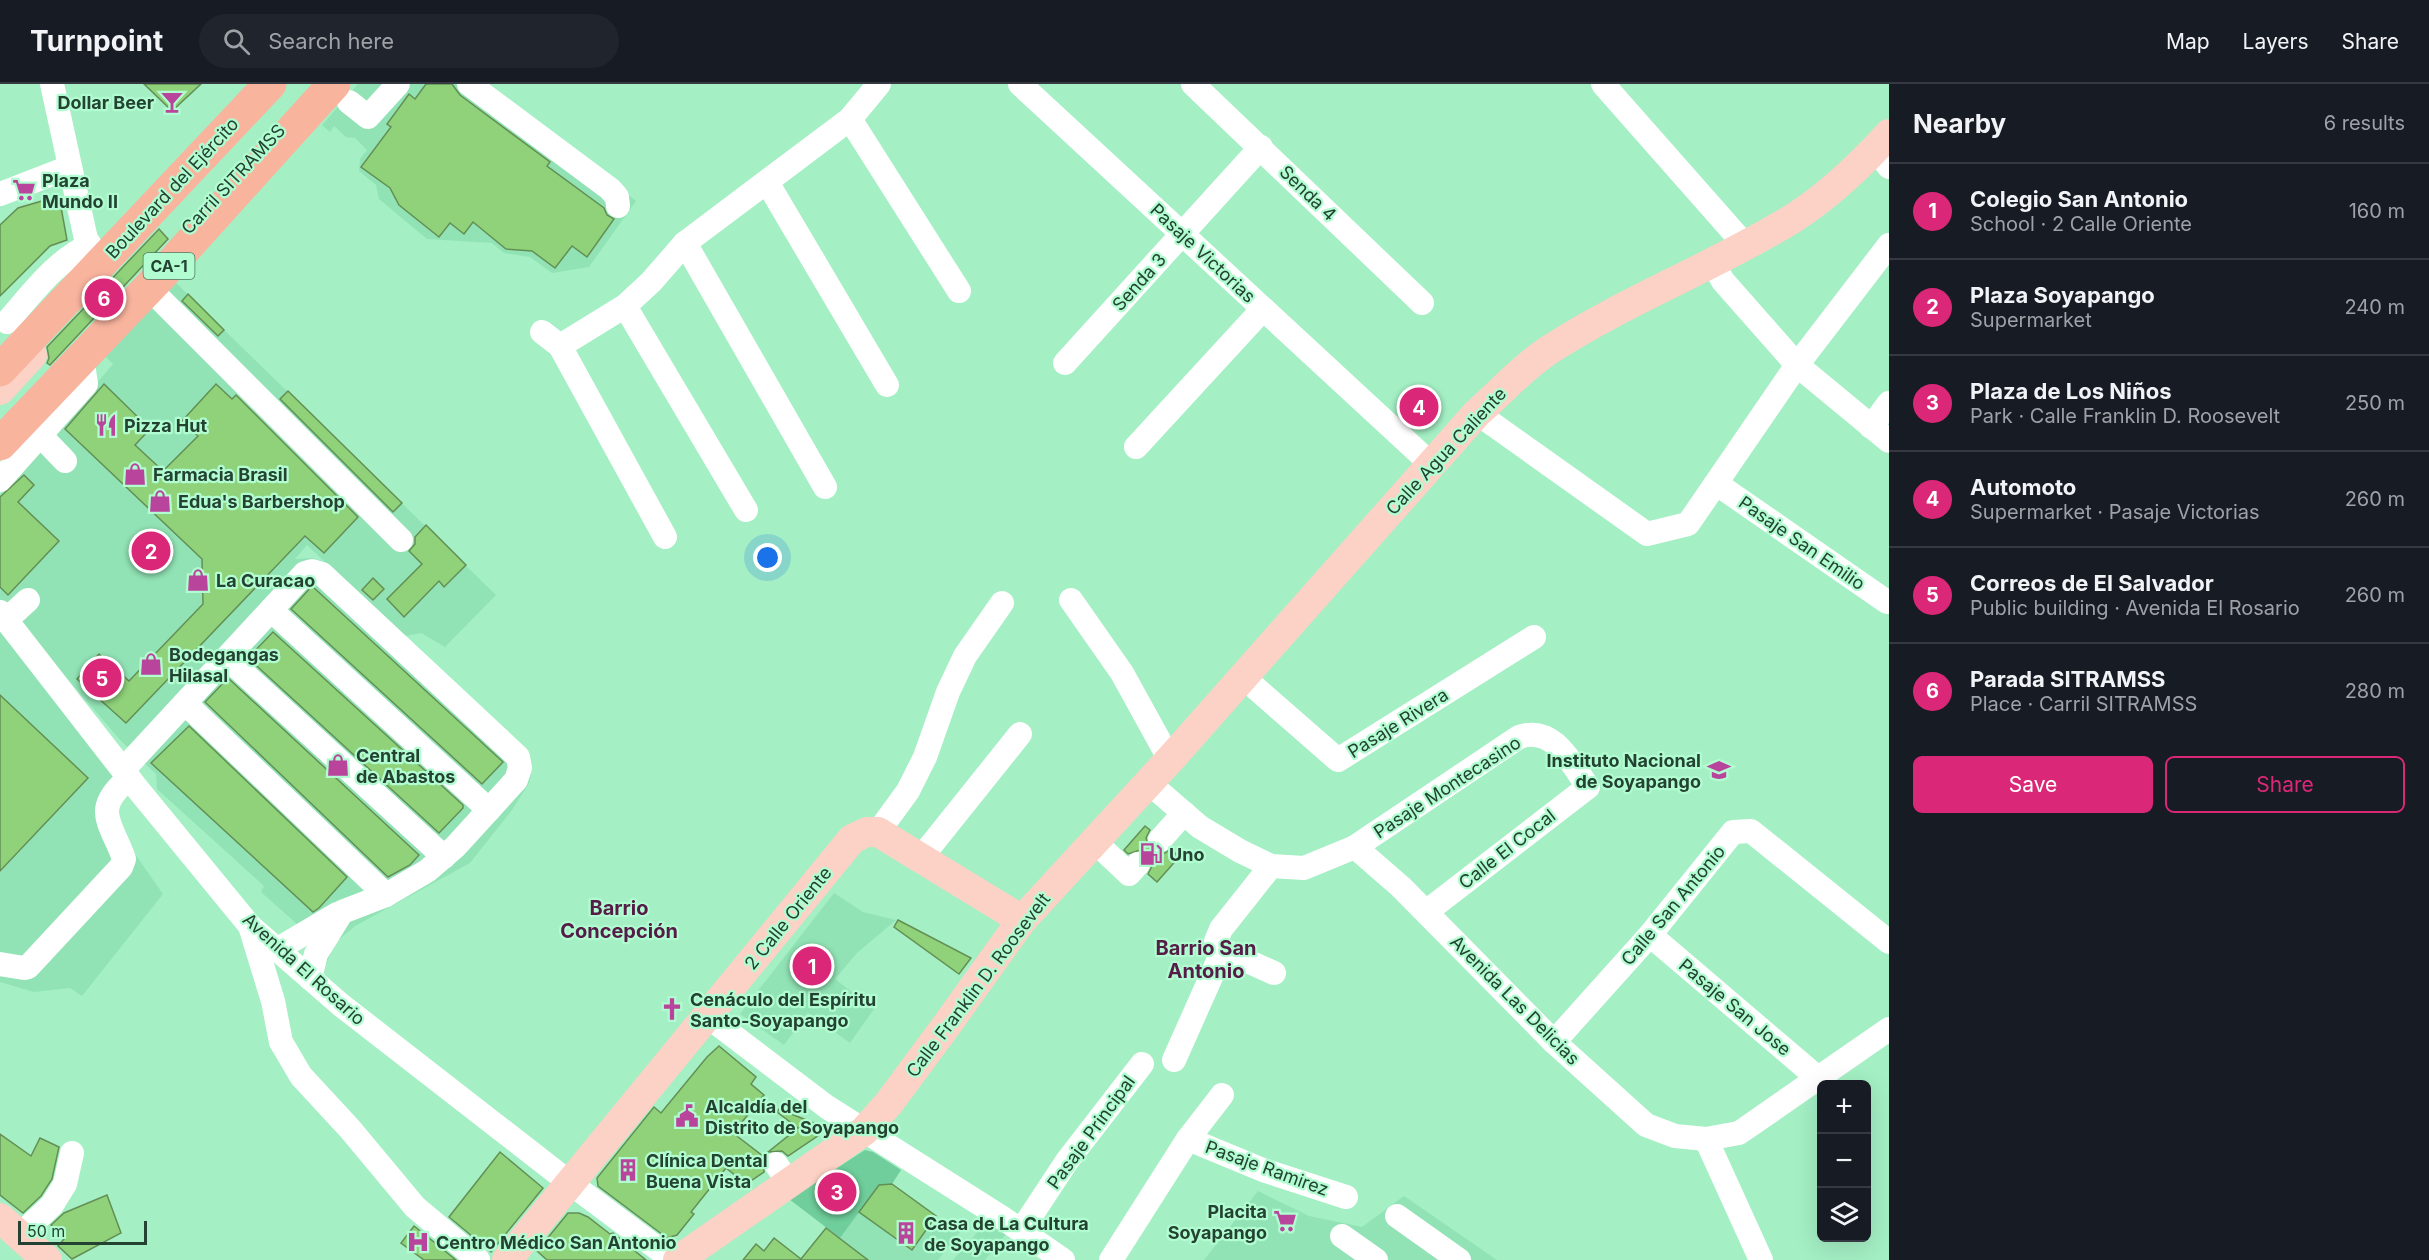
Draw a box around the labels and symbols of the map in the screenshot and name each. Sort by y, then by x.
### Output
bar icon: Dollar Beer [159,89,185,115]
place label: Dollar Beer [57,92,154,113]
street label: Boulevard del Ejército [101,113,243,263]
street label: Carril SITRAMSS [177,120,289,238]
street label: Senda 4 [1275,161,1341,225]
place label: Plaza Mundo II [42,170,118,212]
supermarket icon: Plaza Mundo II [11,177,37,203]
street label: Pasaje Victorias [1146,199,1260,307]
street label: Senda 3 [1108,249,1170,315]
road number: CA-1 [144,253,195,279]
pin: 6 [84,276,124,320]
street label: Calle Agua Caliente [1382,383,1510,519]
pin: 4 [1400,384,1438,430]
restaurant icon: Pizza Hut [93,412,119,438]
place label: Pizza Hut [124,415,208,436]
shop icon: Farmacia Brasil [122,461,148,487]
place label: Farmacia Brasil [153,464,288,485]
shop icon: Edua's Barbershop [147,488,173,514]
place label: Edua's Barbershop [178,491,345,512]
street label: Pasaje San Emilio [1735,492,1869,594]
pin: 2 [132,528,170,574]
your location [753,543,782,572]
shop icon: La Curacao [185,567,211,593]
place label: La Curacao [216,570,315,591]
place label: Bodegangas Hilasal [169,644,279,686]
shop icon: Bodegangas Hilasal [138,651,164,677]
pin: 5 [82,656,122,700]
street label: Pasaje Rivera [1344,684,1452,762]
street label: Pasaje Montecasino [1370,732,1524,842]
place label: Central de Abastos [356,745,455,787]
place label: Instituto Nacional de Soyapango [1546,750,1701,792]
shop icon: Central de Abastos [325,752,351,778]
school or university icon: Instituto Nacional de Soyapango [1706,757,1732,783]
street label: Calle El Cocal [1455,805,1559,893]
fuel station icon: Uno [1138,841,1164,867]
street label: Calle San Antonio [1617,841,1729,969]
place label: Uno [1169,844,1204,865]
street label: 2 Calle Oriente [740,862,836,974]
street label: Calle Franklin D. Roosevelt [902,889,1054,1081]
district label: Barrio Concepción [560,896,678,943]
street label: Avenida El Rosario [239,909,369,1029]
street label: Avenida Las Delicias [1446,931,1584,1069]
district label: Barrio San Antonio [1155,936,1257,983]
pin: 1 [792,944,832,988]
street label: Pasaje San Jose [1675,954,1795,1060]
place label: Cenáculo del Espíritu Santo-Soyapango [690,989,876,1031]
church icon: Cenáculo del Espíritu Santo-Soyapango [659,996,685,1022]
street label: Pasaje Principal [1043,1071,1139,1193]
place label: Alcaldía del Distrito de Soyapango [705,1096,899,1138]
public building icon: Alcaldía del Distrito de Soyapango [674,1103,700,1129]
street label: Pasaje Ramirez [1203,1136,1331,1200]
place label: Clínica Dental Buena Vista [646,1150,768,1192]
building icon: Clínica Dental Buena Vista [615,1157,641,1183]
pin: 3 [818,1170,856,1214]
place label: Placita Soyapango [1168,1201,1267,1243]
supermarket icon: Placita Soyapango [1272,1208,1298,1234]
place label: Casa de La Cultura de Soyapango [924,1213,1089,1255]
scale bar [18,1218,147,1246]
building icon: Casa de La Cultura de Soyapango [893,1220,919,1246]
hospital icon: Centro Médico San Antonio [405,1229,431,1255]
place label: Centro Médico San Antonio [436,1232,677,1253]

